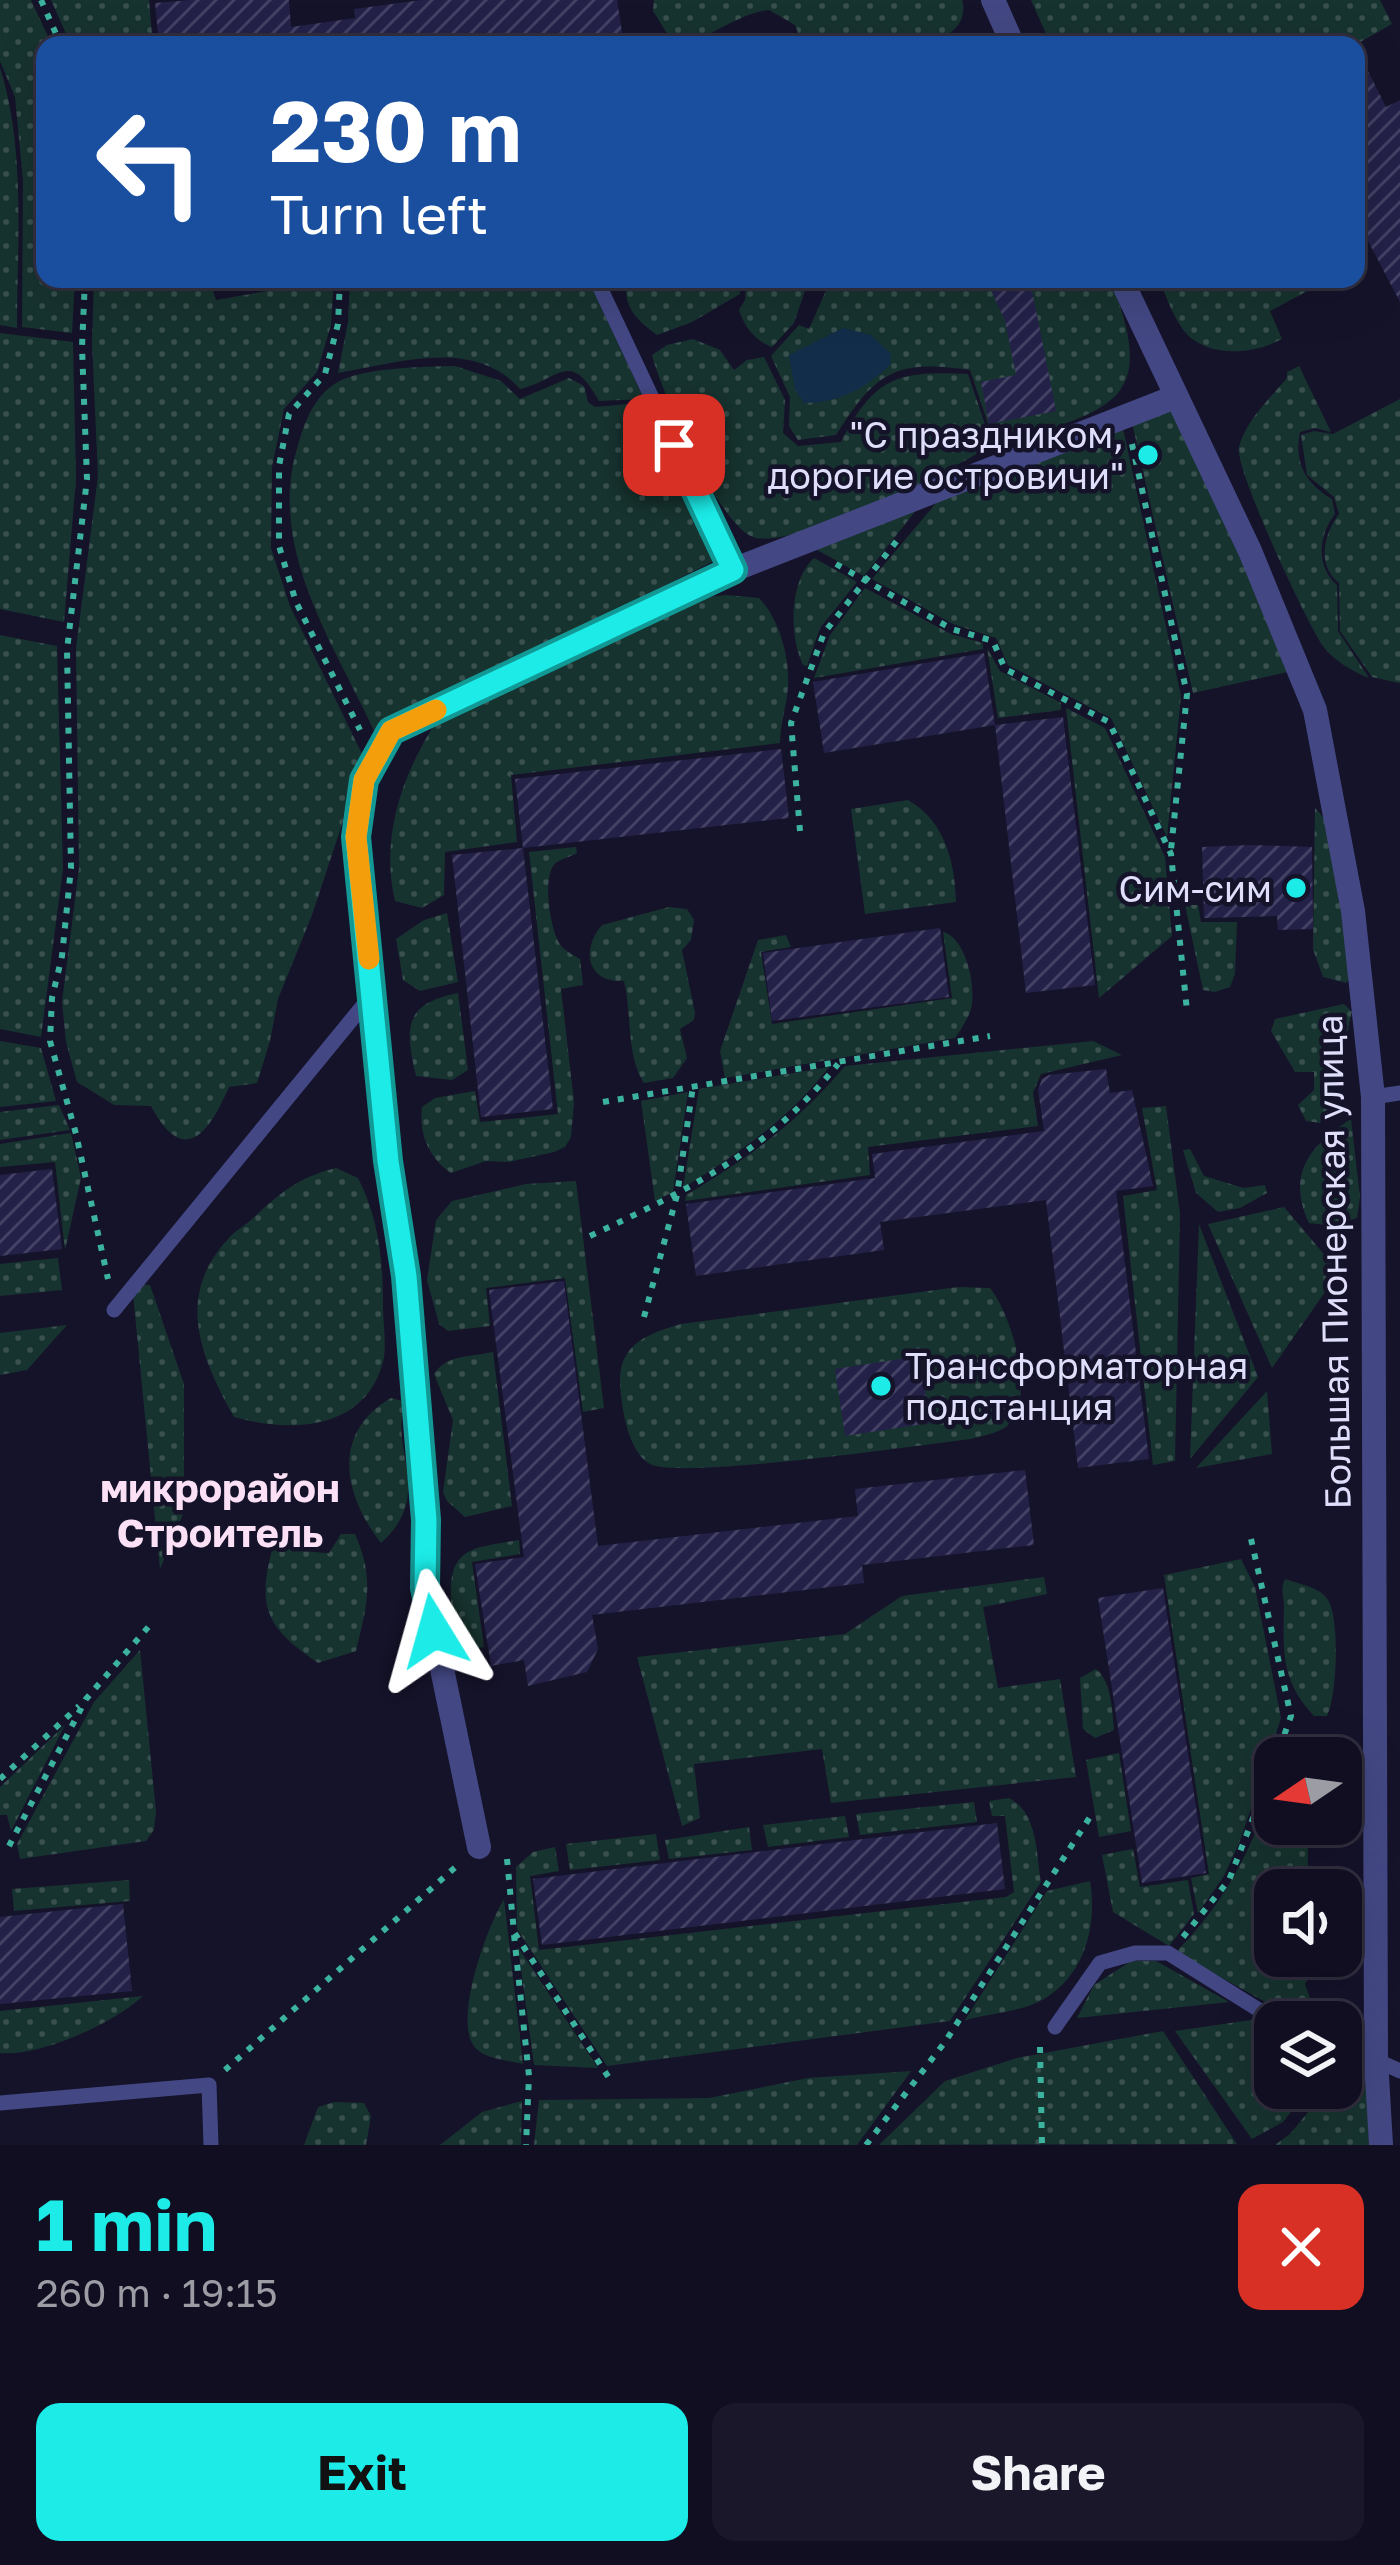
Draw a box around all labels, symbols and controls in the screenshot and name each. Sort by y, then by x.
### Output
text: 230 m [270,80,522,180]
icon: left [72,84,228,240]
text: Turn left [270,181,488,246]
pin [623,394,725,496]
icon: arrive [641,412,707,478]
place label: "С праздником, дорогие островичи" [768,413,1124,497]
marker: "С праздником, дорогие островичи" [1135,442,1161,468]
place label: Сим-сим [1118,867,1272,910]
marker: Сим-сим [1283,875,1309,901]
street label: Большая Пионерская улица [1307,1014,1359,1510]
place label: Трансформаторная подстанция [905,1344,1248,1428]
marker: Трансформаторная подстанция [868,1373,894,1399]
district label: микрорайон Строитель [100,1464,340,1556]
position arrow [371,1568,497,1694]
north arrow [1254,1737,1362,1845]
map controls [1254,1737,1362,2109]
button: sound [1254,1869,1362,1977]
button: layers [1254,2001,1362,2109]
text: 1 min [36,2180,217,2267]
button: close [1238,2184,1364,2310]
text: 260 m · 19:15 [36,2269,278,2316]
button: Exit [36,2403,688,2541]
button: Share [712,2403,1364,2541]

